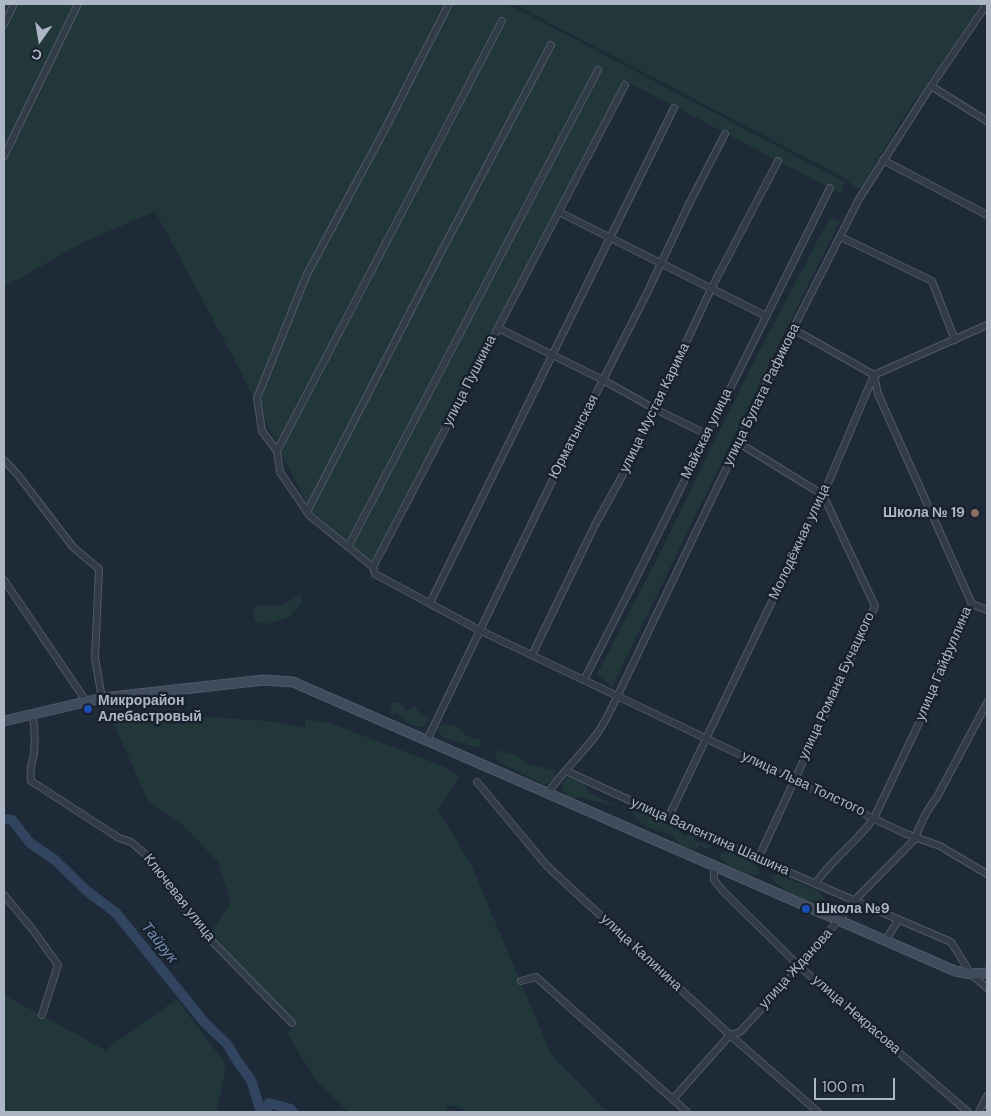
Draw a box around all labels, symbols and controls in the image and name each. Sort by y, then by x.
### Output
north arrow [15,15,65,65]
text: С [30,45,44,65]
street label: улица Булата Рафикова [720,321,804,469]
street label: улица Пушкина [440,333,500,429]
street label: улица Мустая Карима [616,340,694,476]
street label: Майская улица [678,386,736,482]
street label: Юрматынская [546,392,602,482]
street label: Молодёжная улица [766,481,834,603]
place label: Школа № 19 [883,505,965,521]
marker: Школа № 19 [969,507,981,519]
street label: улица Гайфуллина [912,604,976,724]
street label: улица Романа Бучацкого [795,609,879,763]
place label: Микрорайон Алебастровый [98,693,202,726]
marker: Микрорайон Алебастровый [82,703,94,715]
street label: улица Льва Толстого [739,748,867,820]
street label: улица Валентина Шашина [628,794,792,880]
street label: Ключевая улица [140,851,218,945]
place label: Школа №9 [816,901,890,917]
marker: Школа №9 [800,903,812,915]
street label: улица Калинина [597,911,685,995]
water label: Тайрук [137,919,181,967]
street label: улица Жданова [756,926,836,1012]
street label: улица Некрасова [808,972,904,1058]
scale bar [816,1068,897,1100]
text: 100 m [822,1077,865,1097]

